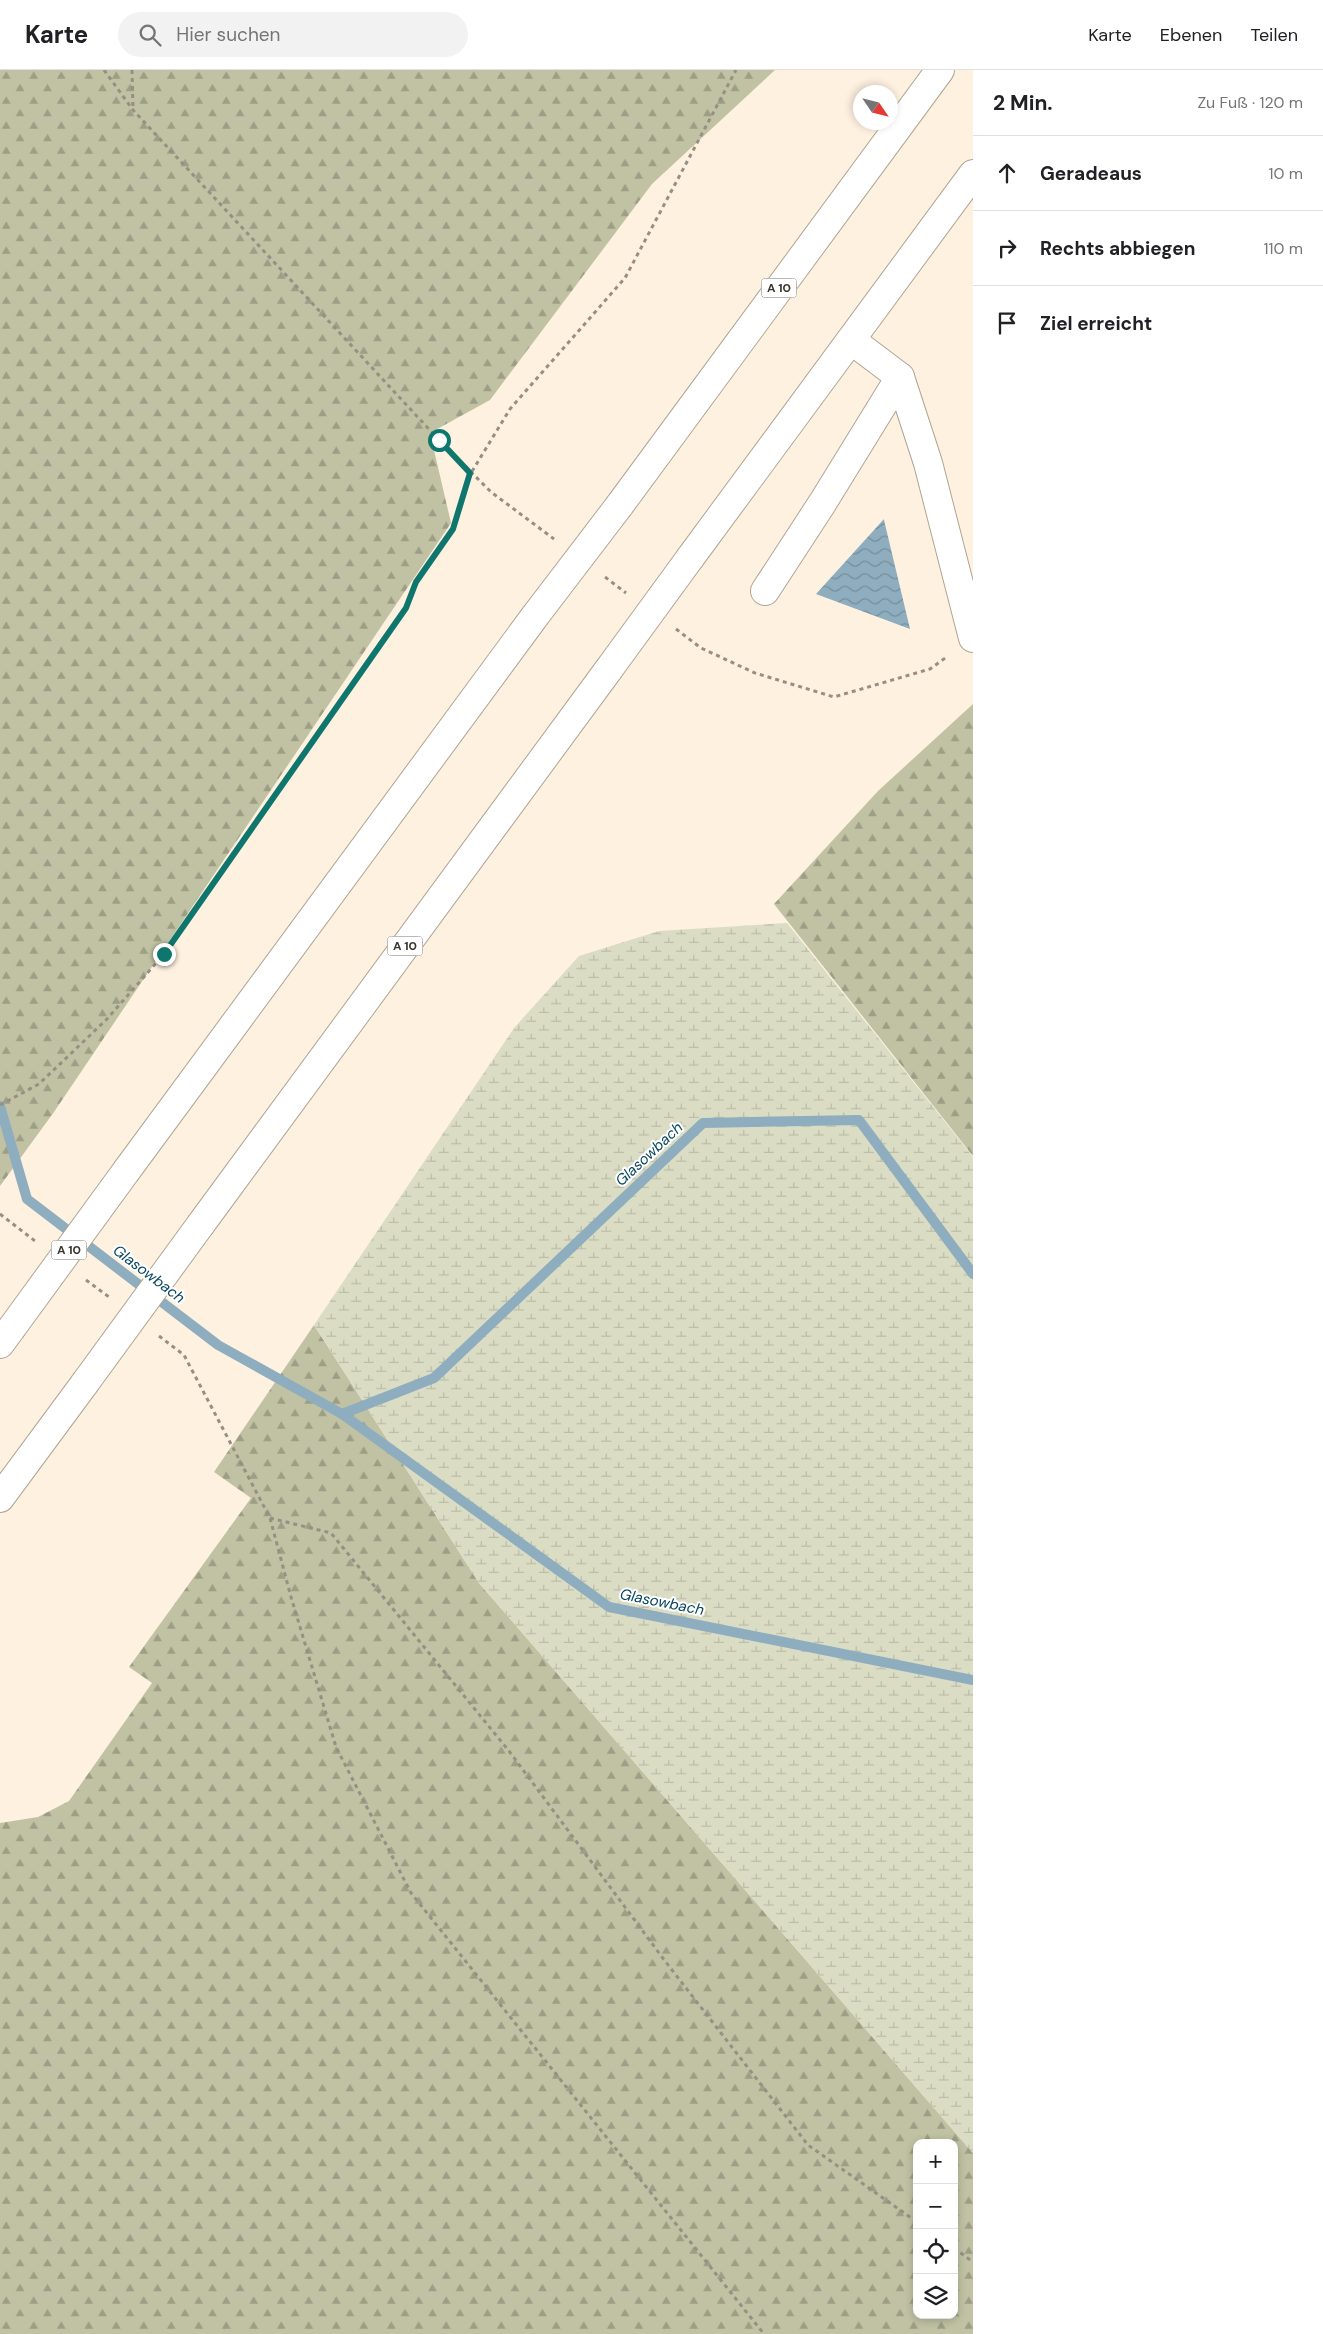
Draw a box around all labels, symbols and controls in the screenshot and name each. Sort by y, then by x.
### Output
search box [118,12,468,57]
text: Karte [25,19,88,50]
icon: search [136,21,164,49]
text: Hier suchen [176,22,281,47]
text: Karte [1088,23,1132,47]
text: Ebenen [1160,23,1222,47]
text: Teilen [1250,23,1298,47]
north arrow [853,85,898,130]
text: 2 Min. [993,89,1053,117]
text: Zu Fuß · 120 m [1197,92,1303,113]
icon: ahead [993,159,1021,187]
text: Geradeaus [1040,161,1142,186]
text: 10 m [1269,163,1303,184]
icon: right [993,234,1021,262]
text: Rechts abbiegen [1040,236,1195,261]
text: 110 m [1264,238,1303,259]
road number: A 10 [762,278,796,298]
icon: arrive [993,309,1021,337]
text: Ziel erreicht [1040,311,1152,336]
route start [428,429,451,452]
road number: A 10 [388,936,422,956]
route end [153,943,176,966]
water label: Glasowbach [611,1117,687,1190]
road number: A 10 [52,1240,86,1260]
water label: Glasowbach [109,1240,189,1308]
water label: Glasowbach [618,1584,706,1620]
map controls [913,2139,958,2319]
button: + [913,2139,958,2184]
button: − [913,2184,958,2229]
button: locate [913,2229,958,2274]
button: layers [913,2274,958,2319]

